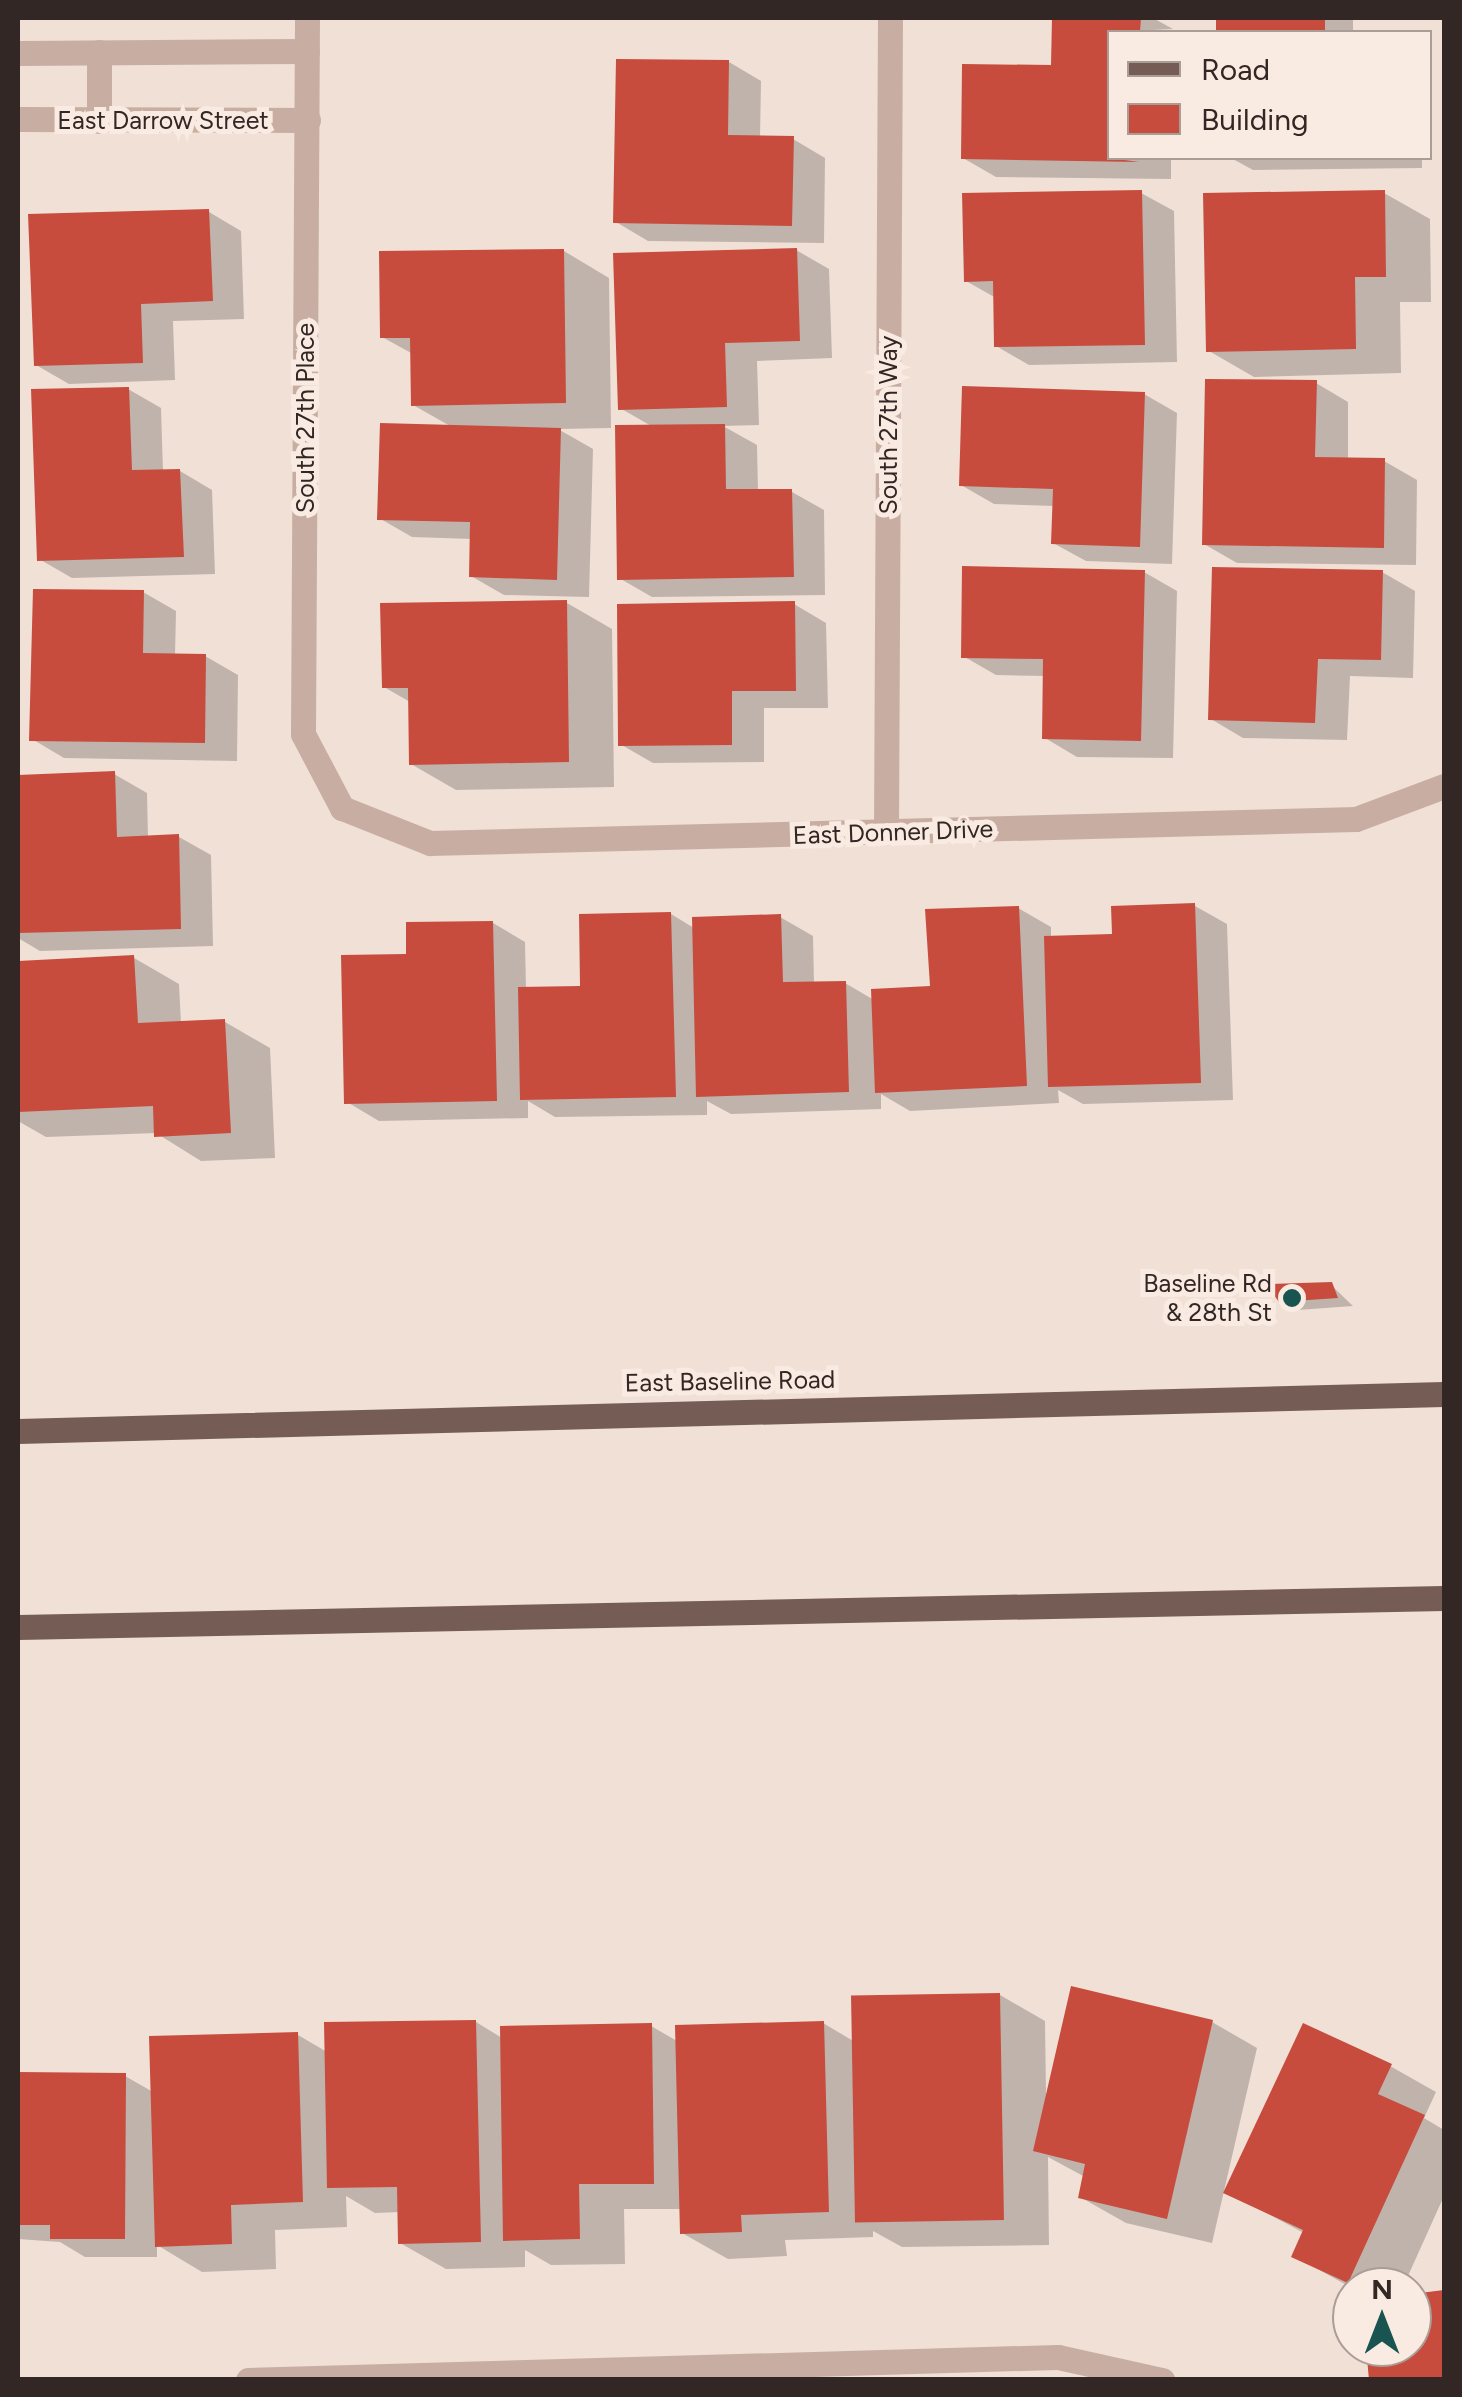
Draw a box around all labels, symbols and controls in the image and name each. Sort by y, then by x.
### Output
legend [1107,30,1432,160]
text: Road [1201,51,1270,88]
text: Building [1201,101,1309,138]
street label: East Darrow Street [57,105,269,135]
street label: South 27th Place [290,323,320,513]
street label: South 27th Way [873,335,903,515]
street label: East Donner Drive [792,814,994,850]
place label: Baseline Rd & 28th St [1143,1269,1272,1328]
marker: Baseline Rd & 28th St [1281,1287,1303,1309]
street label: East Baseline Road [624,1364,836,1398]
north arrow [1332,2267,1432,2367]
text: N [1371,2272,1393,2306]

